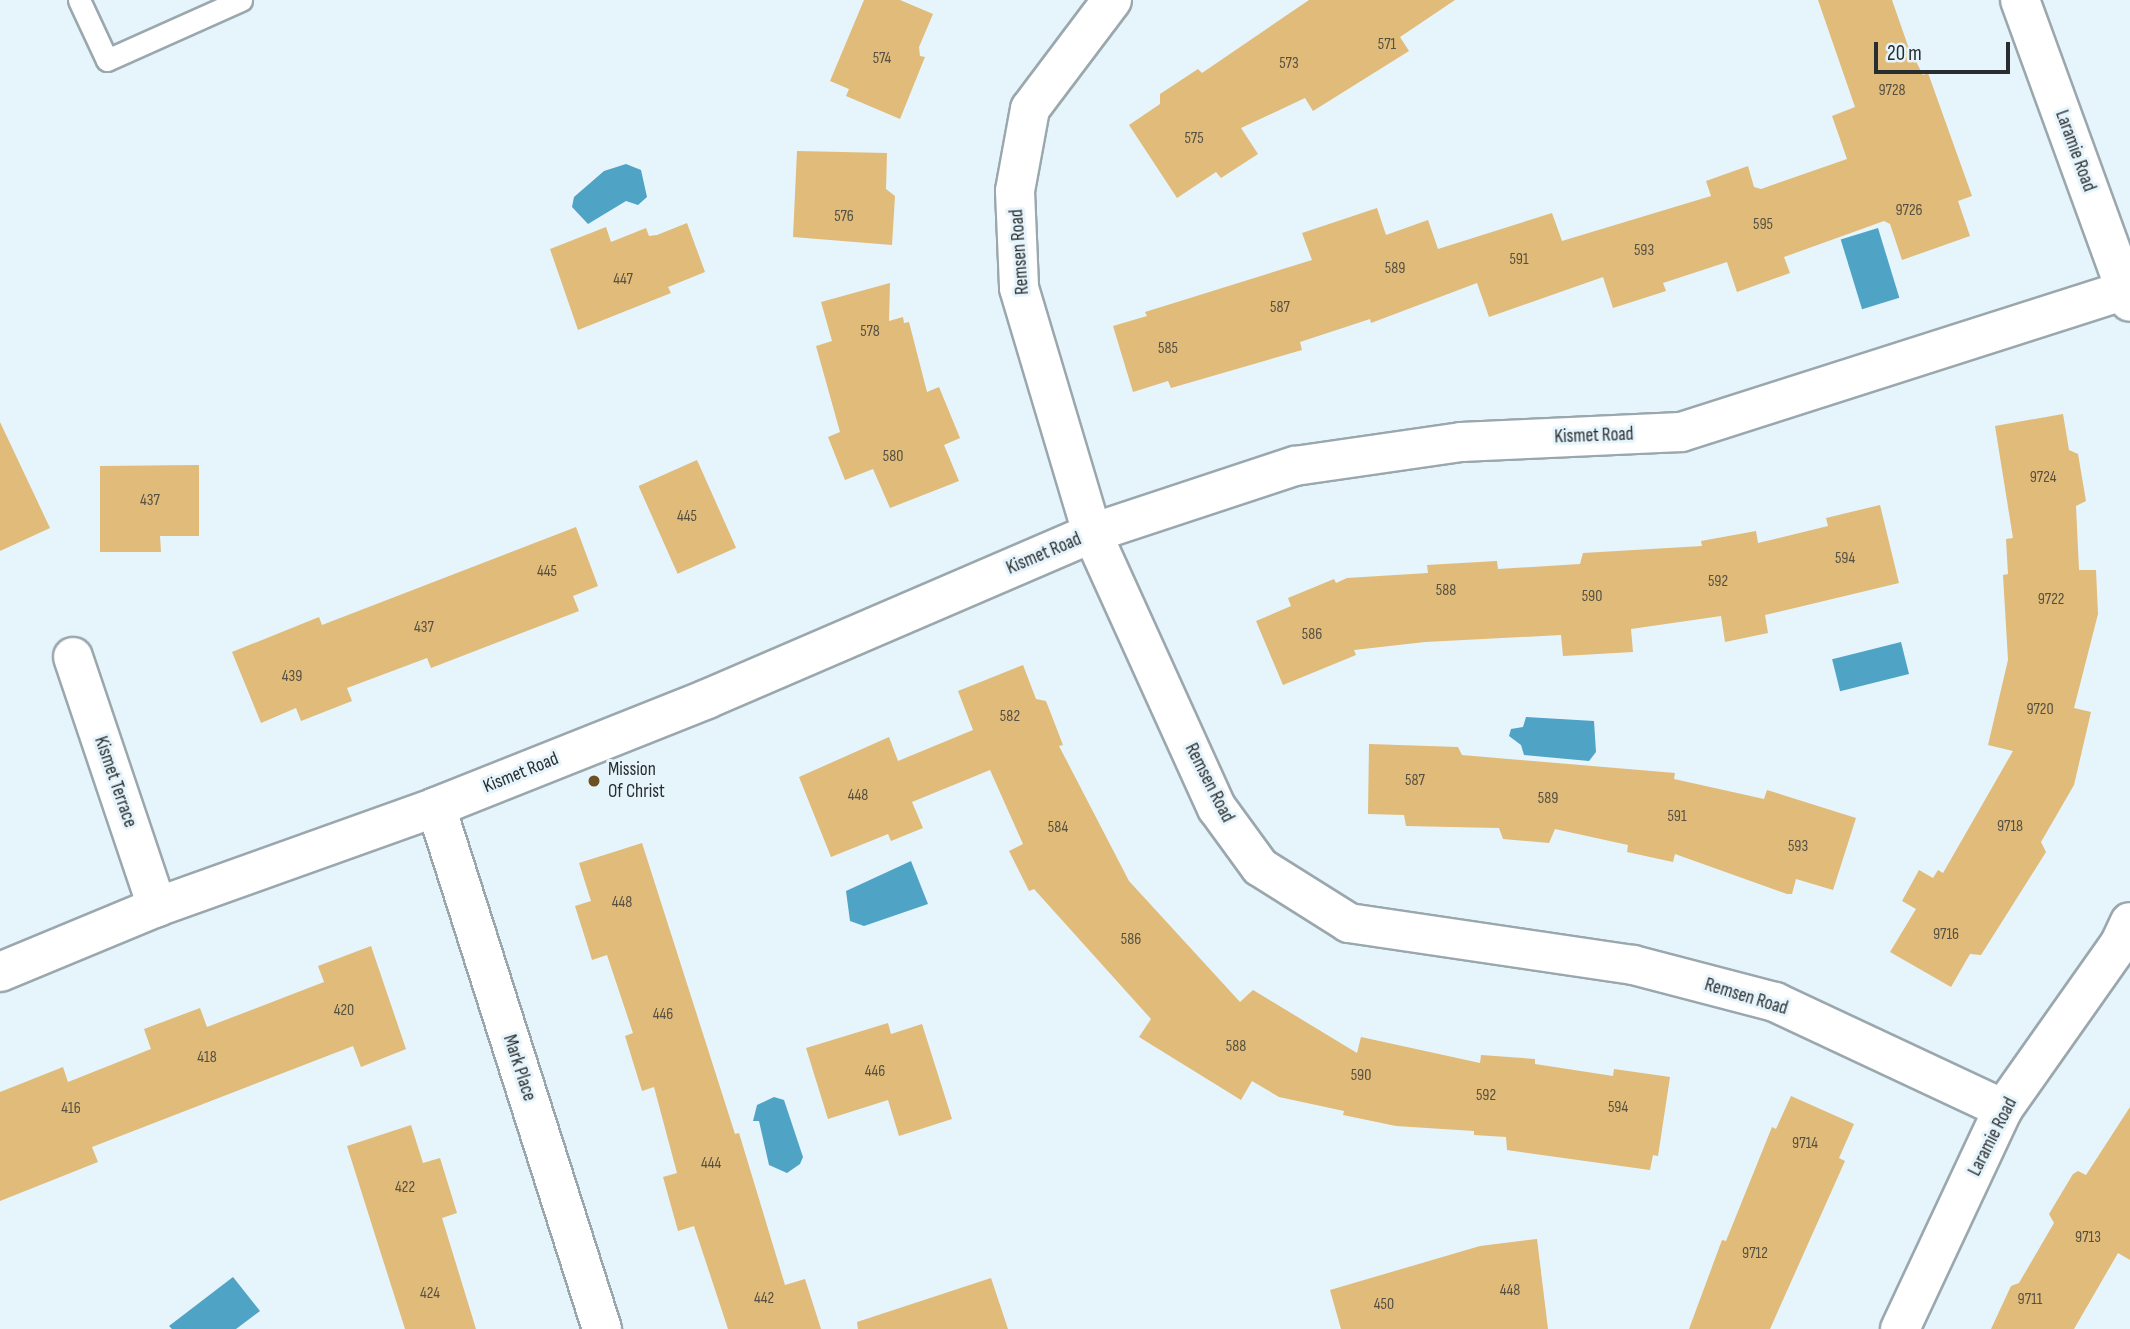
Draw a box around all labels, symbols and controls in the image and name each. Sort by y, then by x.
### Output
scale bar [1878,28,2014,72]
house number: 571 [1378,35,1396,55]
text: 20 m [1887,41,1922,66]
house number: 574 [873,49,891,69]
house number: 573 [1279,54,1299,74]
house number: 9728 [1878,81,1906,101]
street label: Laramie Road [2050,107,2100,195]
house number: 575 [1184,129,1204,149]
house number: 9726 [1895,201,1923,221]
house number: 576 [834,207,854,227]
street label: Remsen Road [1006,208,1034,296]
house number: 595 [1753,215,1773,235]
house number: 593 [1634,241,1654,261]
house number: 591 [1509,250,1529,270]
house number: 589 [1385,259,1405,279]
house number: 447 [613,270,633,290]
house number: 587 [1270,298,1290,318]
house number: 578 [860,322,880,342]
house number: 585 [1158,339,1178,359]
street label: Kismet Road [1554,423,1634,449]
house number: 580 [883,447,903,467]
house number: 9724 [2030,468,2056,488]
house number: 437 [140,491,160,511]
house number: 445 [677,507,697,527]
street label: Kismet Road [1003,528,1085,580]
house number: 594 [1835,549,1855,569]
house number: 445 [537,562,557,582]
house number: 592 [1708,572,1728,592]
house number: 588 [1436,581,1456,601]
house number: 590 [1582,587,1602,607]
house number: 9722 [2038,590,2064,610]
house number: 437 [414,618,434,638]
house number: 586 [1302,625,1322,645]
house number: 439 [282,667,302,687]
house number: 9720 [2026,700,2054,720]
house number: 582 [1000,707,1020,727]
street label: Kismet Terrace [89,733,141,831]
street label: Remsen Road [1179,740,1239,826]
street label: Kismet Road [480,748,562,798]
place label: Mission Of Christ [608,759,665,803]
house number: 587 [1405,771,1425,791]
marker: Mission Of Christ [586,773,602,789]
house number: 448 [848,786,868,806]
house number: 589 [1538,789,1558,809]
house number: 591 [1667,807,1687,827]
house number: 9718 [1997,817,2023,837]
house number: 584 [1048,818,1068,838]
house number: 593 [1788,837,1808,857]
house number: 448 [612,893,632,913]
house number: 9716 [1933,925,1959,945]
house number: 586 [1121,930,1141,950]
street label: Remsen Road [1702,974,1790,1020]
house number: 420 [334,1001,354,1021]
house number: 446 [653,1005,673,1025]
street label: Mark Place [498,1032,540,1104]
house number: 588 [1226,1037,1246,1057]
house number: 418 [197,1048,217,1068]
house number: 446 [865,1062,885,1082]
house number: 590 [1351,1066,1371,1086]
house number: 592 [1476,1086,1496,1106]
street label: Laramie Road [1964,1094,2022,1180]
house number: 594 [1608,1098,1628,1118]
house number: 416 [61,1099,81,1119]
house number: 9714 [1792,1134,1818,1154]
house number: 444 [701,1154,721,1174]
house number: 422 [395,1178,415,1198]
house number: 9713 [2075,1228,2101,1248]
house number: 9712 [1742,1244,1768,1264]
house number: 448 [1500,1281,1520,1301]
house number: 424 [420,1284,440,1304]
house number: 442 [754,1289,774,1309]
house number: 9711 [2018,1290,2042,1310]
house number: 450 [1374,1295,1394,1315]

